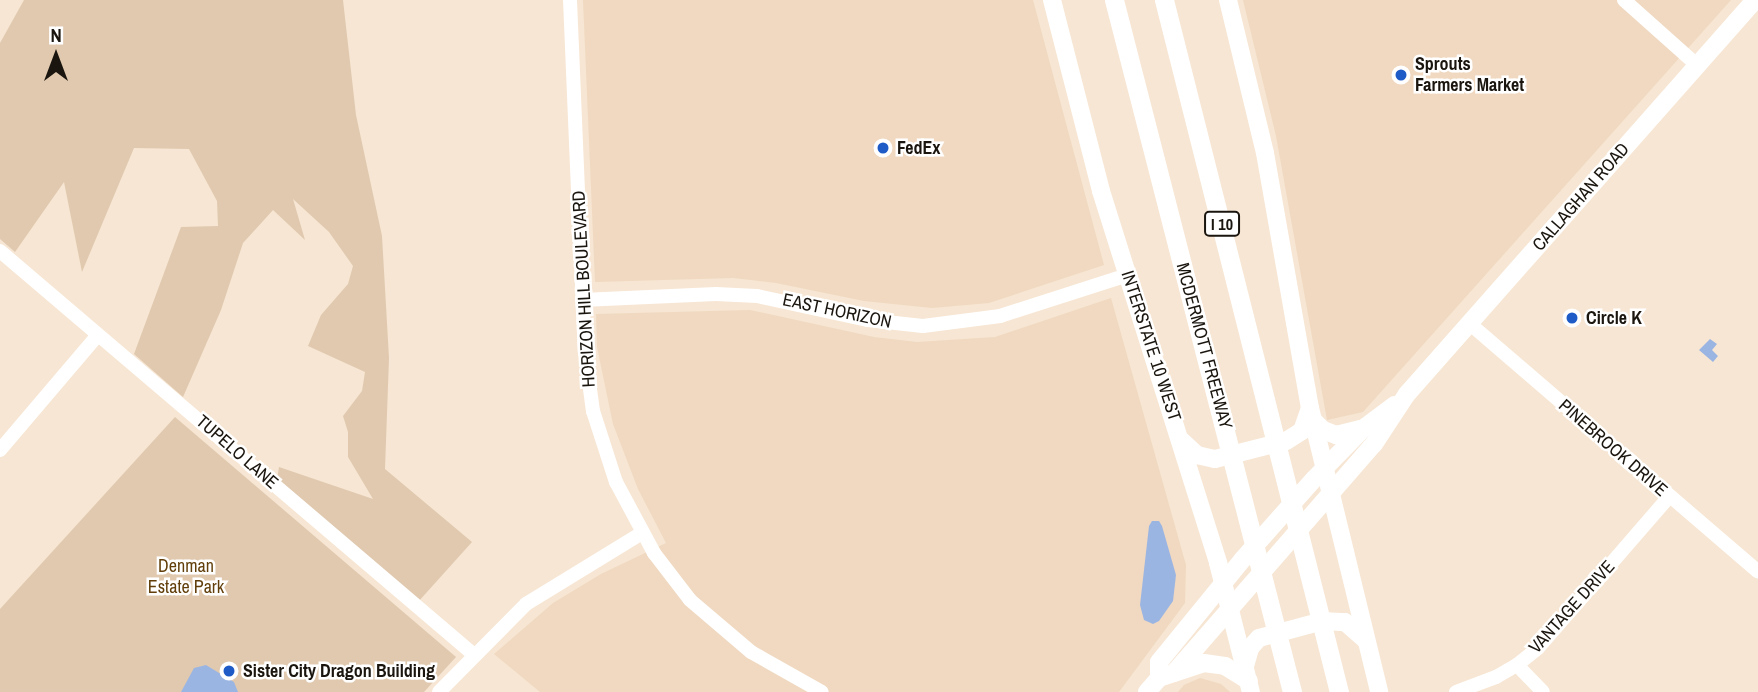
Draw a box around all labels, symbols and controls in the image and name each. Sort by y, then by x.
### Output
north arrow [21,21,91,91]
text: N [50,22,62,48]
place label: Sprouts Farmers Market [1415,54,1524,96]
marker: Sprouts Farmers Market [1393,67,1409,83]
place label: FedEx [897,137,941,159]
street label: CALLAGHAN ROAD [1528,139,1634,255]
marker: FedEx [875,140,891,156]
street label: HORIZON HILL BOULEVARD [568,190,600,388]
road number: I 10 [1203,212,1241,236]
street label: MCDERMOTT FREEWAY [1171,260,1237,432]
street label: INTERSTATE 10 WEST [1116,268,1186,424]
street label: EAST HORIZON [781,289,893,333]
place label: Circle K [1586,307,1642,329]
marker: Circle K [1564,310,1580,326]
street label: PINEBROOK DRIVE [1554,395,1672,501]
street label: TUPELO LANE [192,410,282,494]
park label: Denman Estate Park [148,556,224,598]
street label: VANTAGE DRIVE [1525,556,1619,658]
place label: Sister City Dragon Building [243,660,435,682]
marker: Sister City Dragon Building [221,663,237,679]

